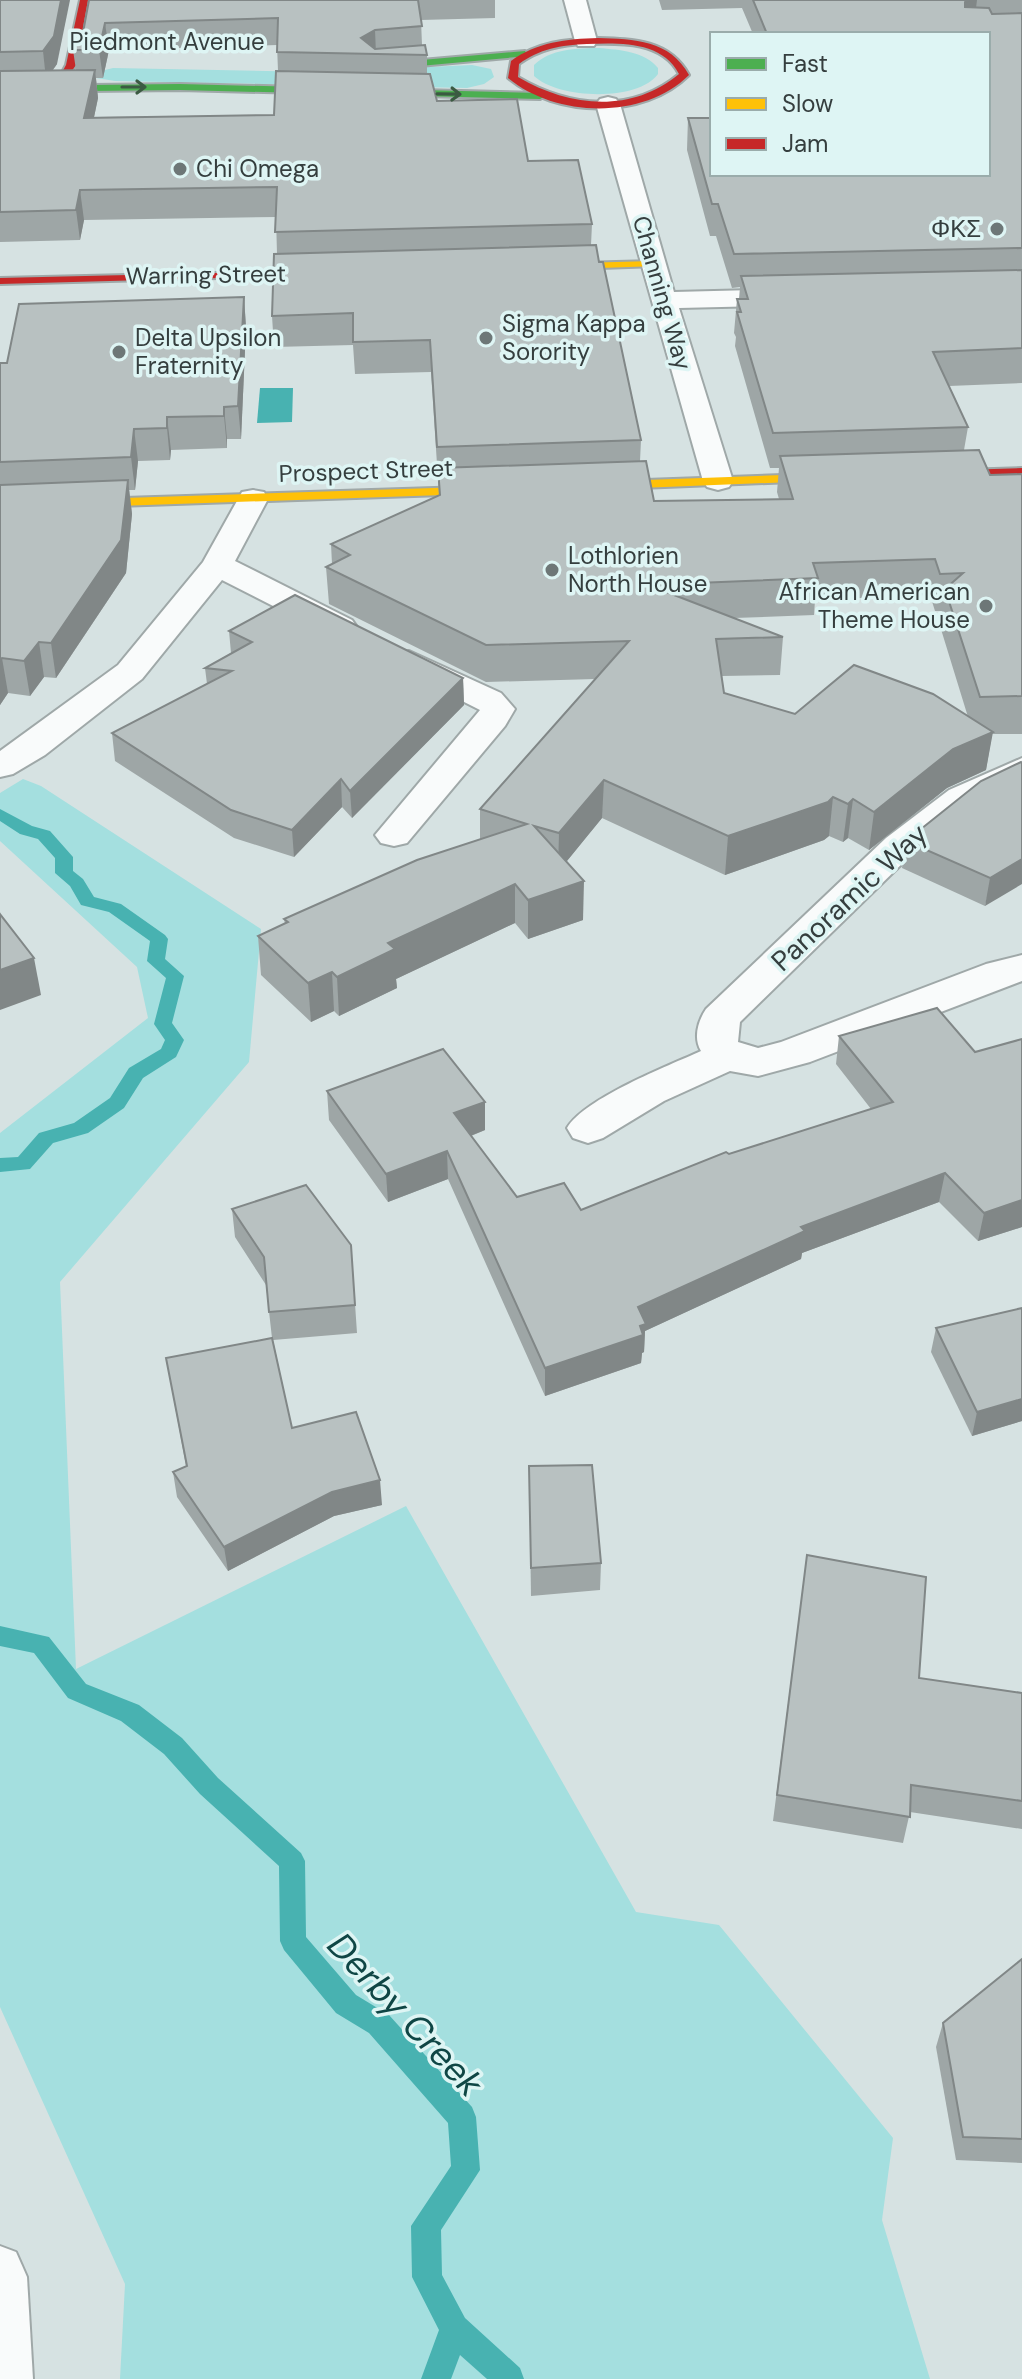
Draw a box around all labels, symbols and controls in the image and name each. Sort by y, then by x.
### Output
street label: Piedmont Avenue [69,26,265,57]
legend [710,32,990,176]
text: Fast [782,48,828,79]
one-way arrow [120,79,147,95]
one-way arrow [435,86,462,102]
text: Slow [782,88,833,119]
text: Jam [782,128,828,159]
place label: Chi Omega [196,153,319,184]
marker: Chi Omega [171,160,189,178]
street label: Channing Way [626,212,699,374]
place label: ΦΚΣ [931,213,981,244]
marker: ΦΚΣ [988,220,1006,238]
street label: Warring Street [126,258,286,291]
place label: Sigma Kappa Sorority [502,308,646,367]
place label: Delta Upsilon Fraternity [135,322,281,381]
marker: Sigma Kappa Sorority [477,329,495,347]
marker: Delta Upsilon Fraternity [110,343,128,361]
street label: Prospect Street [278,452,454,489]
place label: Lothlorien North House [568,540,707,599]
marker: Lothlorien North House [543,561,561,579]
place label: African American Theme House [779,576,970,635]
marker: African American Theme House [977,597,995,615]
street label: Panoramic Way [763,816,935,979]
water label: Derby Creek [317,1922,494,2107]

